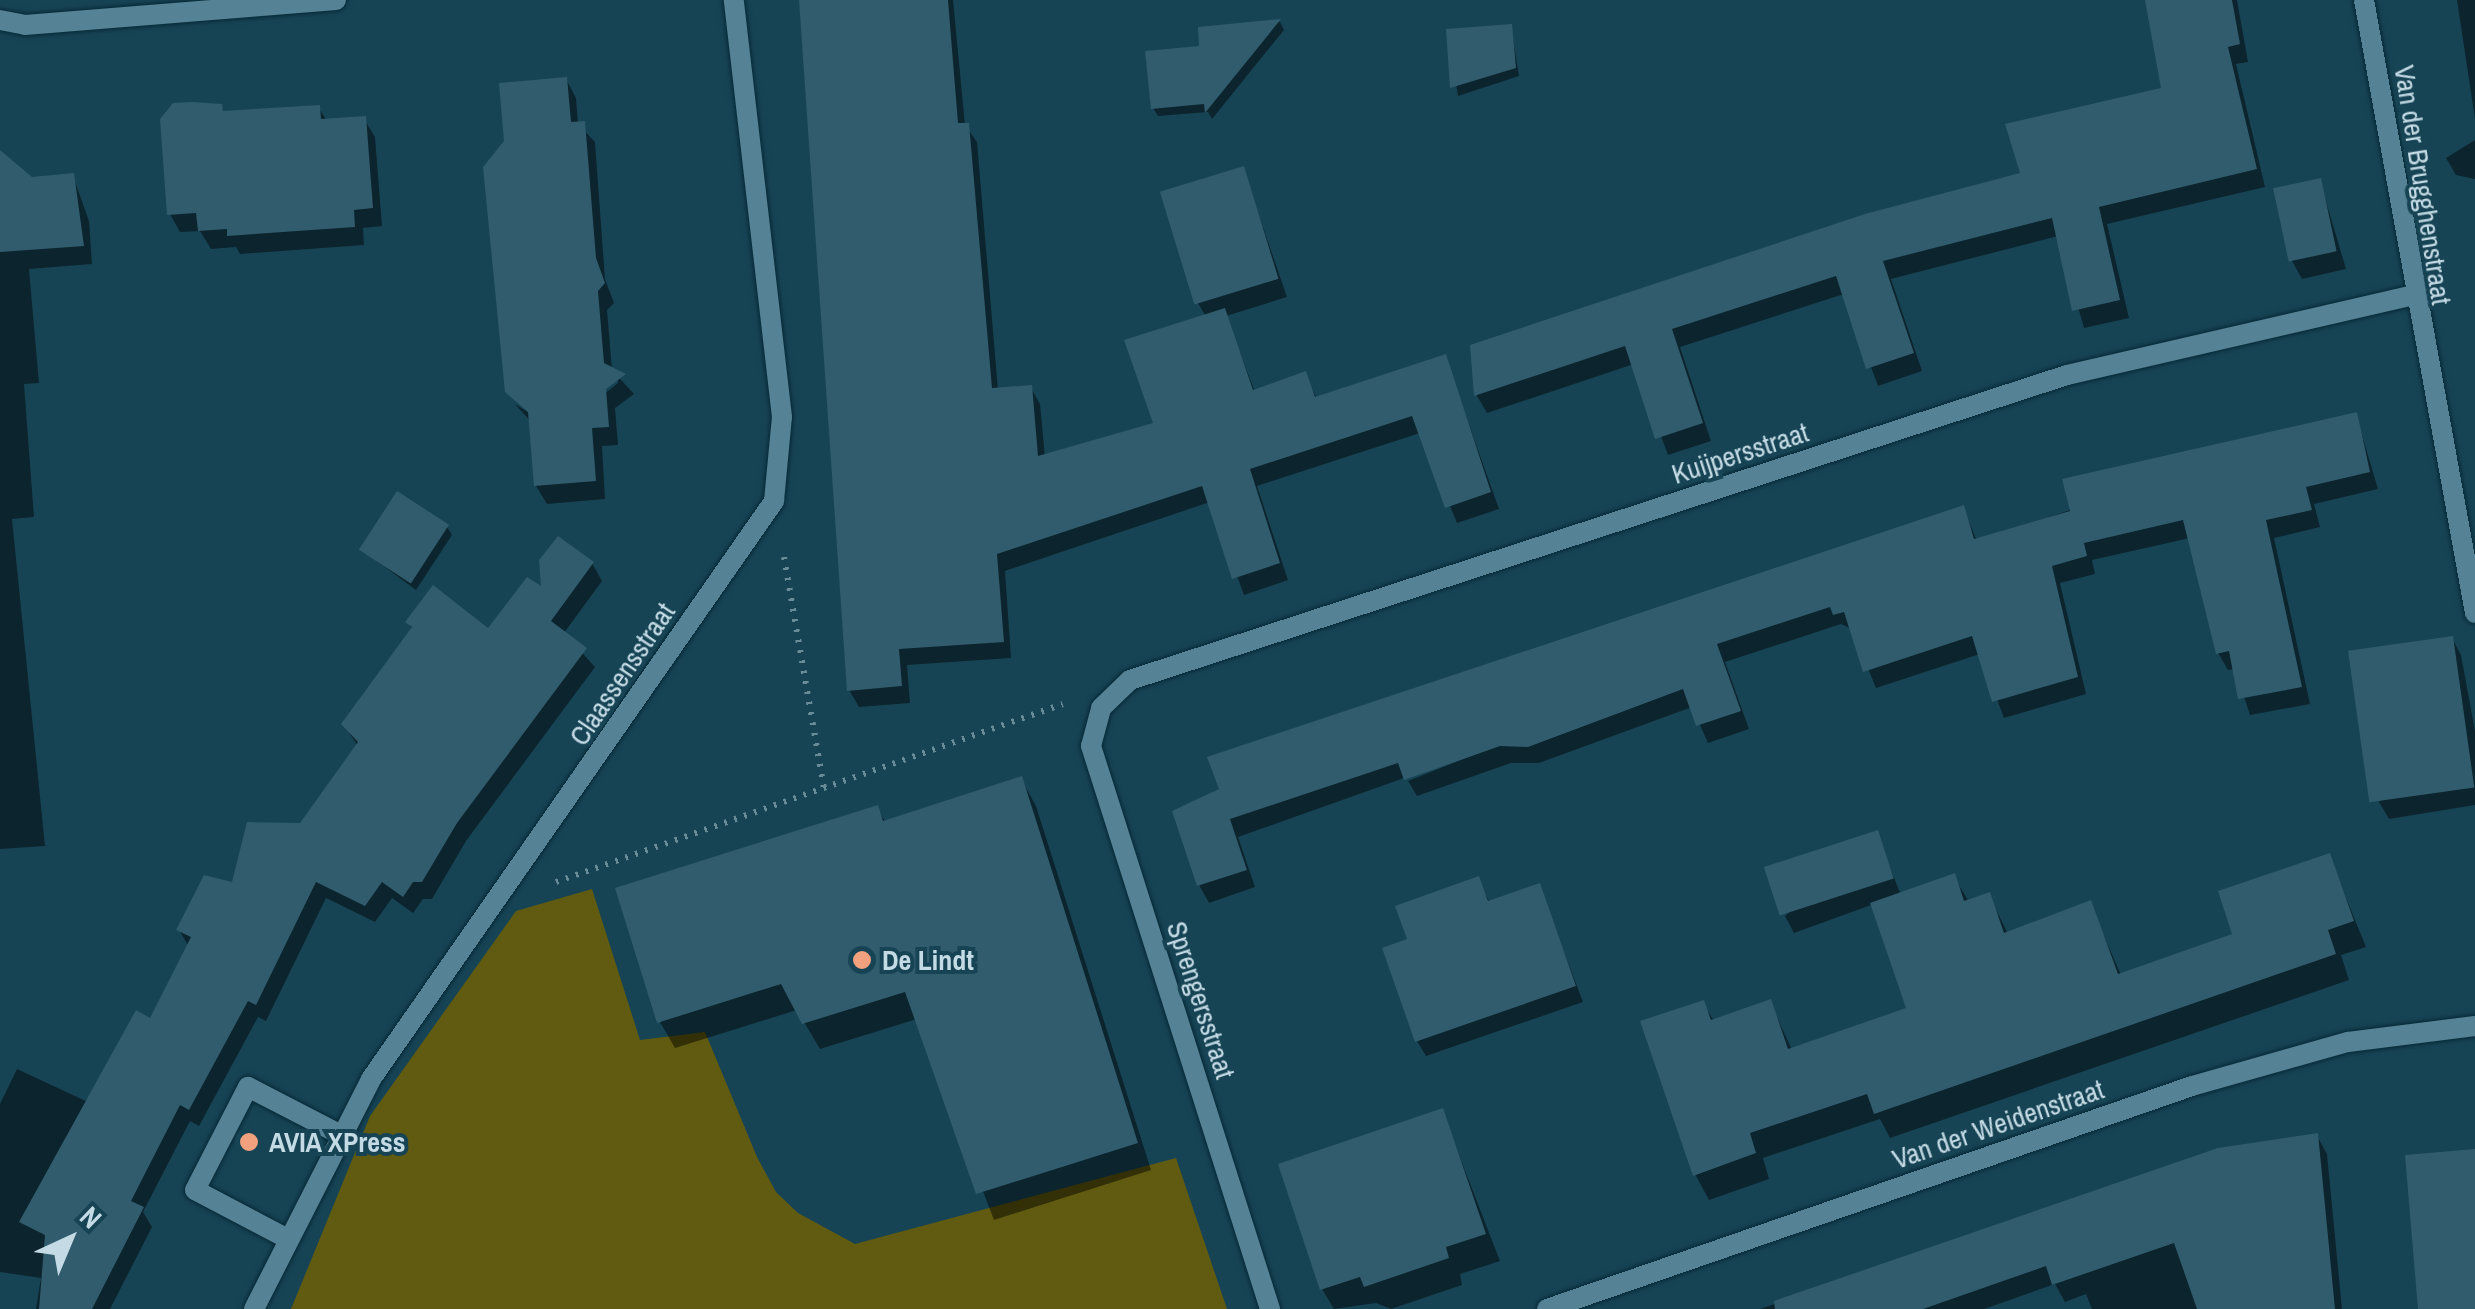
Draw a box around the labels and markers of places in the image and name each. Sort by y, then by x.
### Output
place label: De Lindt [882,943,974,977]
marker: De Lindt [851,949,873,971]
place label: AVIA XPress [269,1125,406,1159]
marker: AVIA XPress [238,1131,260,1153]

